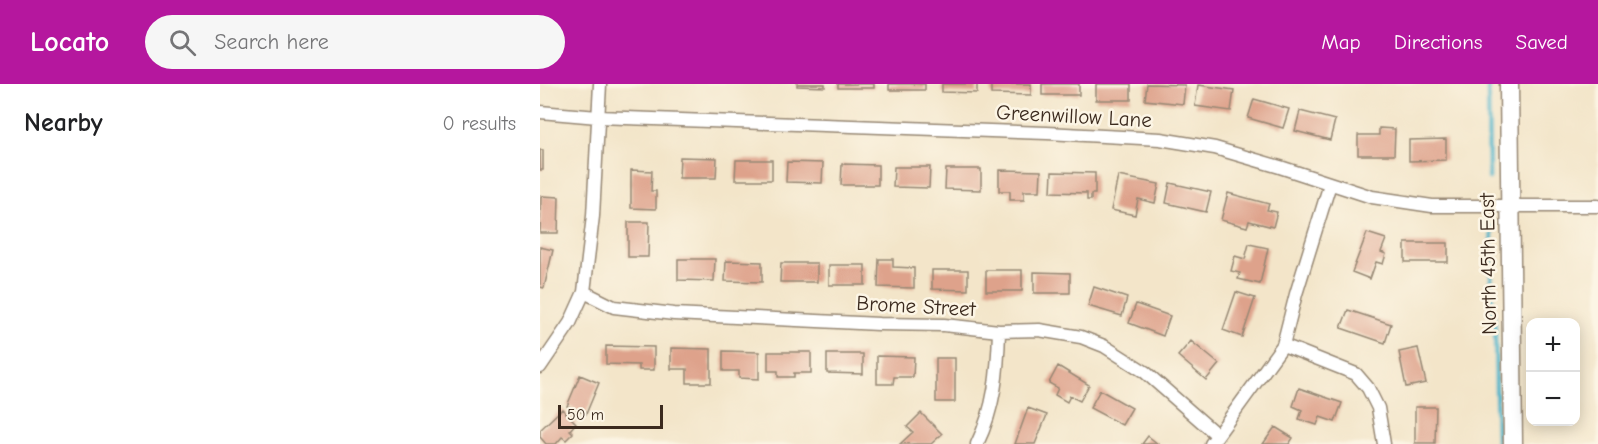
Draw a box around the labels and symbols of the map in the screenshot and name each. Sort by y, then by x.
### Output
street label: Greenwillow Lane [996,100,1152,132]
street label: North 45th East [1475,192,1501,335]
street label: Brome Street [856,291,977,321]
scale bar [558,402,663,430]

